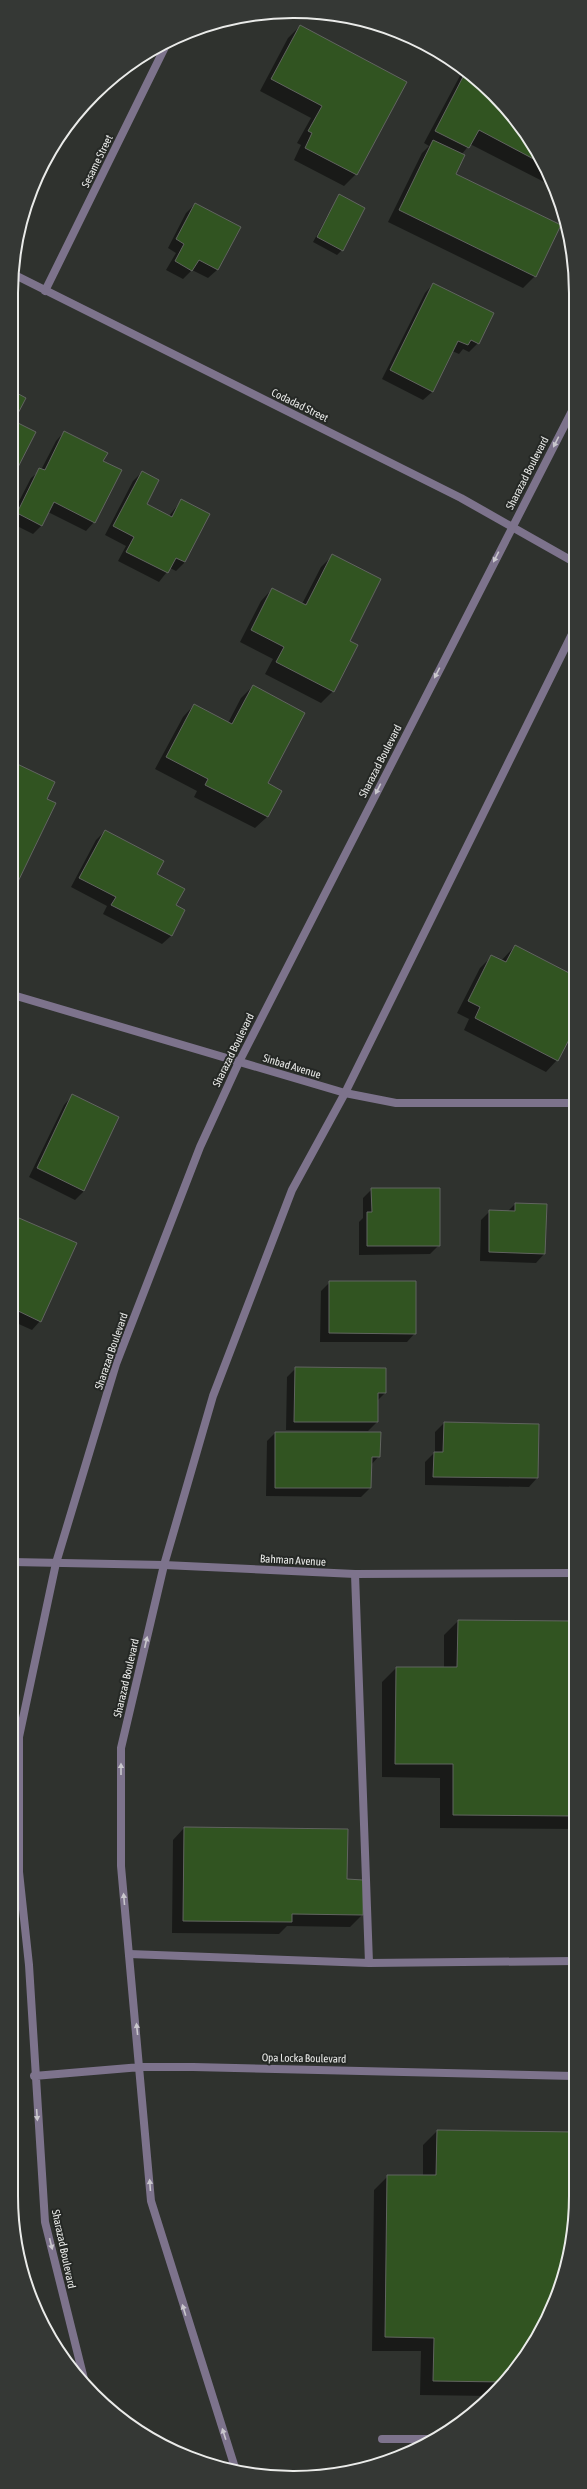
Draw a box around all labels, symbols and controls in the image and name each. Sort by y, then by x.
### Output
street label: Sesame Street [79,133,115,189]
street label: Codadad Street [270,386,330,424]
street label: Sharazad Boulevard [503,434,551,512]
one-way arrow [552,436,559,447]
one-way arrow [493,551,499,563]
one-way arrow [434,667,440,679]
street label: Sharazad Boulevard [356,722,404,800]
one-way arrow [375,783,381,795]
street label: Sharazad Boulevard [210,1011,256,1089]
street label: Sinbad Avenue [262,1051,322,1081]
street label: Sharazad Boulevard [92,1311,130,1391]
street label: Bahman Avenue [260,1552,326,1568]
one-way arrow [143,1636,149,1648]
street label: Sharazad Boulevard [111,1637,141,1719]
one-way arrow [118,1762,124,1775]
one-way arrow [121,1893,128,1905]
one-way arrow [134,2023,140,2035]
street label: Opa Locka Boulevard [262,2051,346,2065]
one-way arrow [34,2109,41,2121]
one-way arrow [146,2179,153,2191]
street label: Sharazad Boulevard [50,2208,78,2290]
one-way arrow [48,2238,54,2250]
one-way arrow [181,2304,187,2316]
one-way arrow [220,2428,226,2440]

